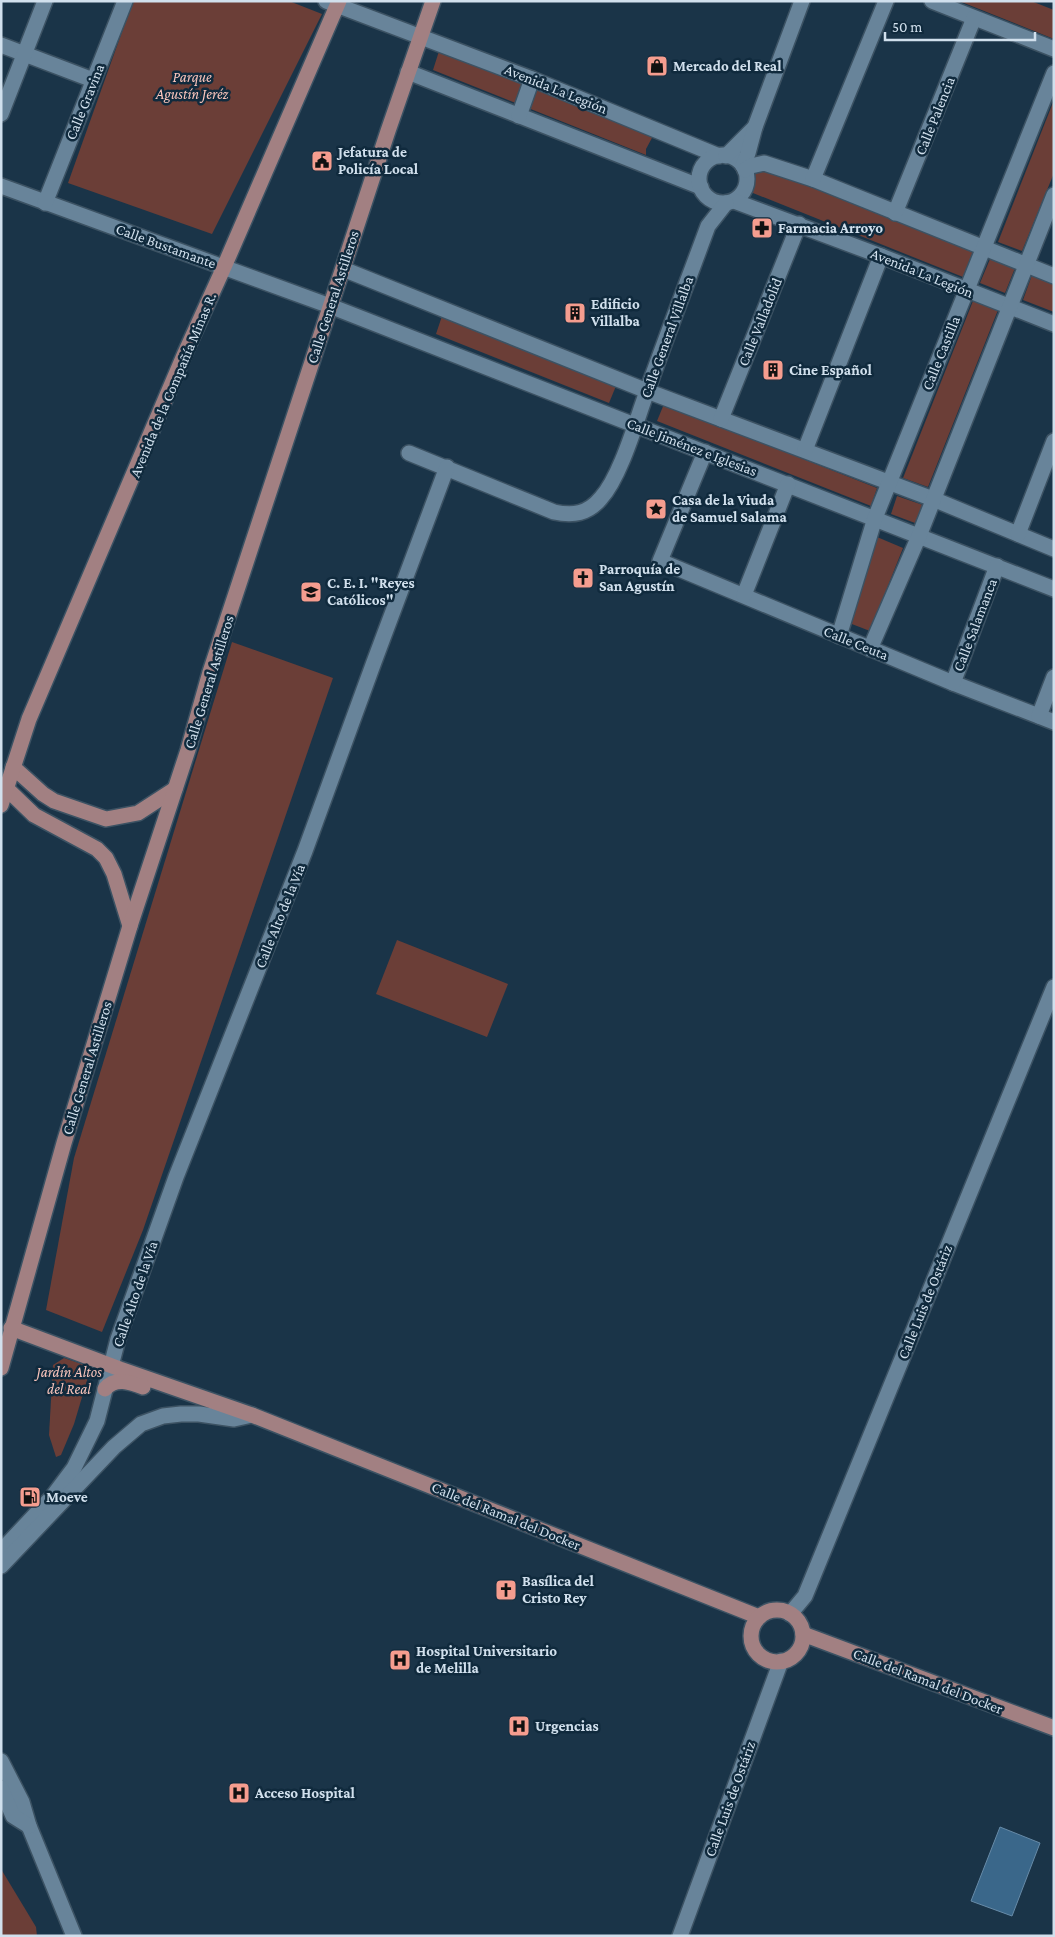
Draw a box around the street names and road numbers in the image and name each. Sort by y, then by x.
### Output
street label: Avenida La Legión [502,61,610,118]
street label: Calle Gravina [63,62,107,142]
street label: Calle Palencia [912,75,958,157]
street label: Calle Bustamante [114,220,219,272]
street label: Calle General Astilleros [304,229,362,365]
street label: Avenida La Legión [868,245,976,302]
street label: Calle General Villalba [638,274,696,400]
street label: Calle Valladolid [735,275,785,368]
street label: Avenida de la Compañía Minas R. [127,290,220,480]
street label: Calle Castilla [919,314,963,392]
street label: Calle Jiménez e Iglesias [624,415,760,480]
street label: Calle Salamanca [950,576,1000,674]
street label: Calle General Astilleros [181,613,237,751]
street label: Calle Ceuta [821,623,891,663]
street label: Calle Alto de la Vía [252,862,308,970]
street label: Calle General Astilleros [59,999,115,1137]
street label: Calle Alto de la Vía [109,1239,161,1349]
street label: Calle Luis de Ostáriz [895,1243,955,1361]
street label: Calle del Ramal del Docker [429,1479,583,1553]
street label: Calle del Ramal del Docker [851,1645,1006,1717]
street label: Calle Luis de Ostáriz [702,1739,758,1859]

